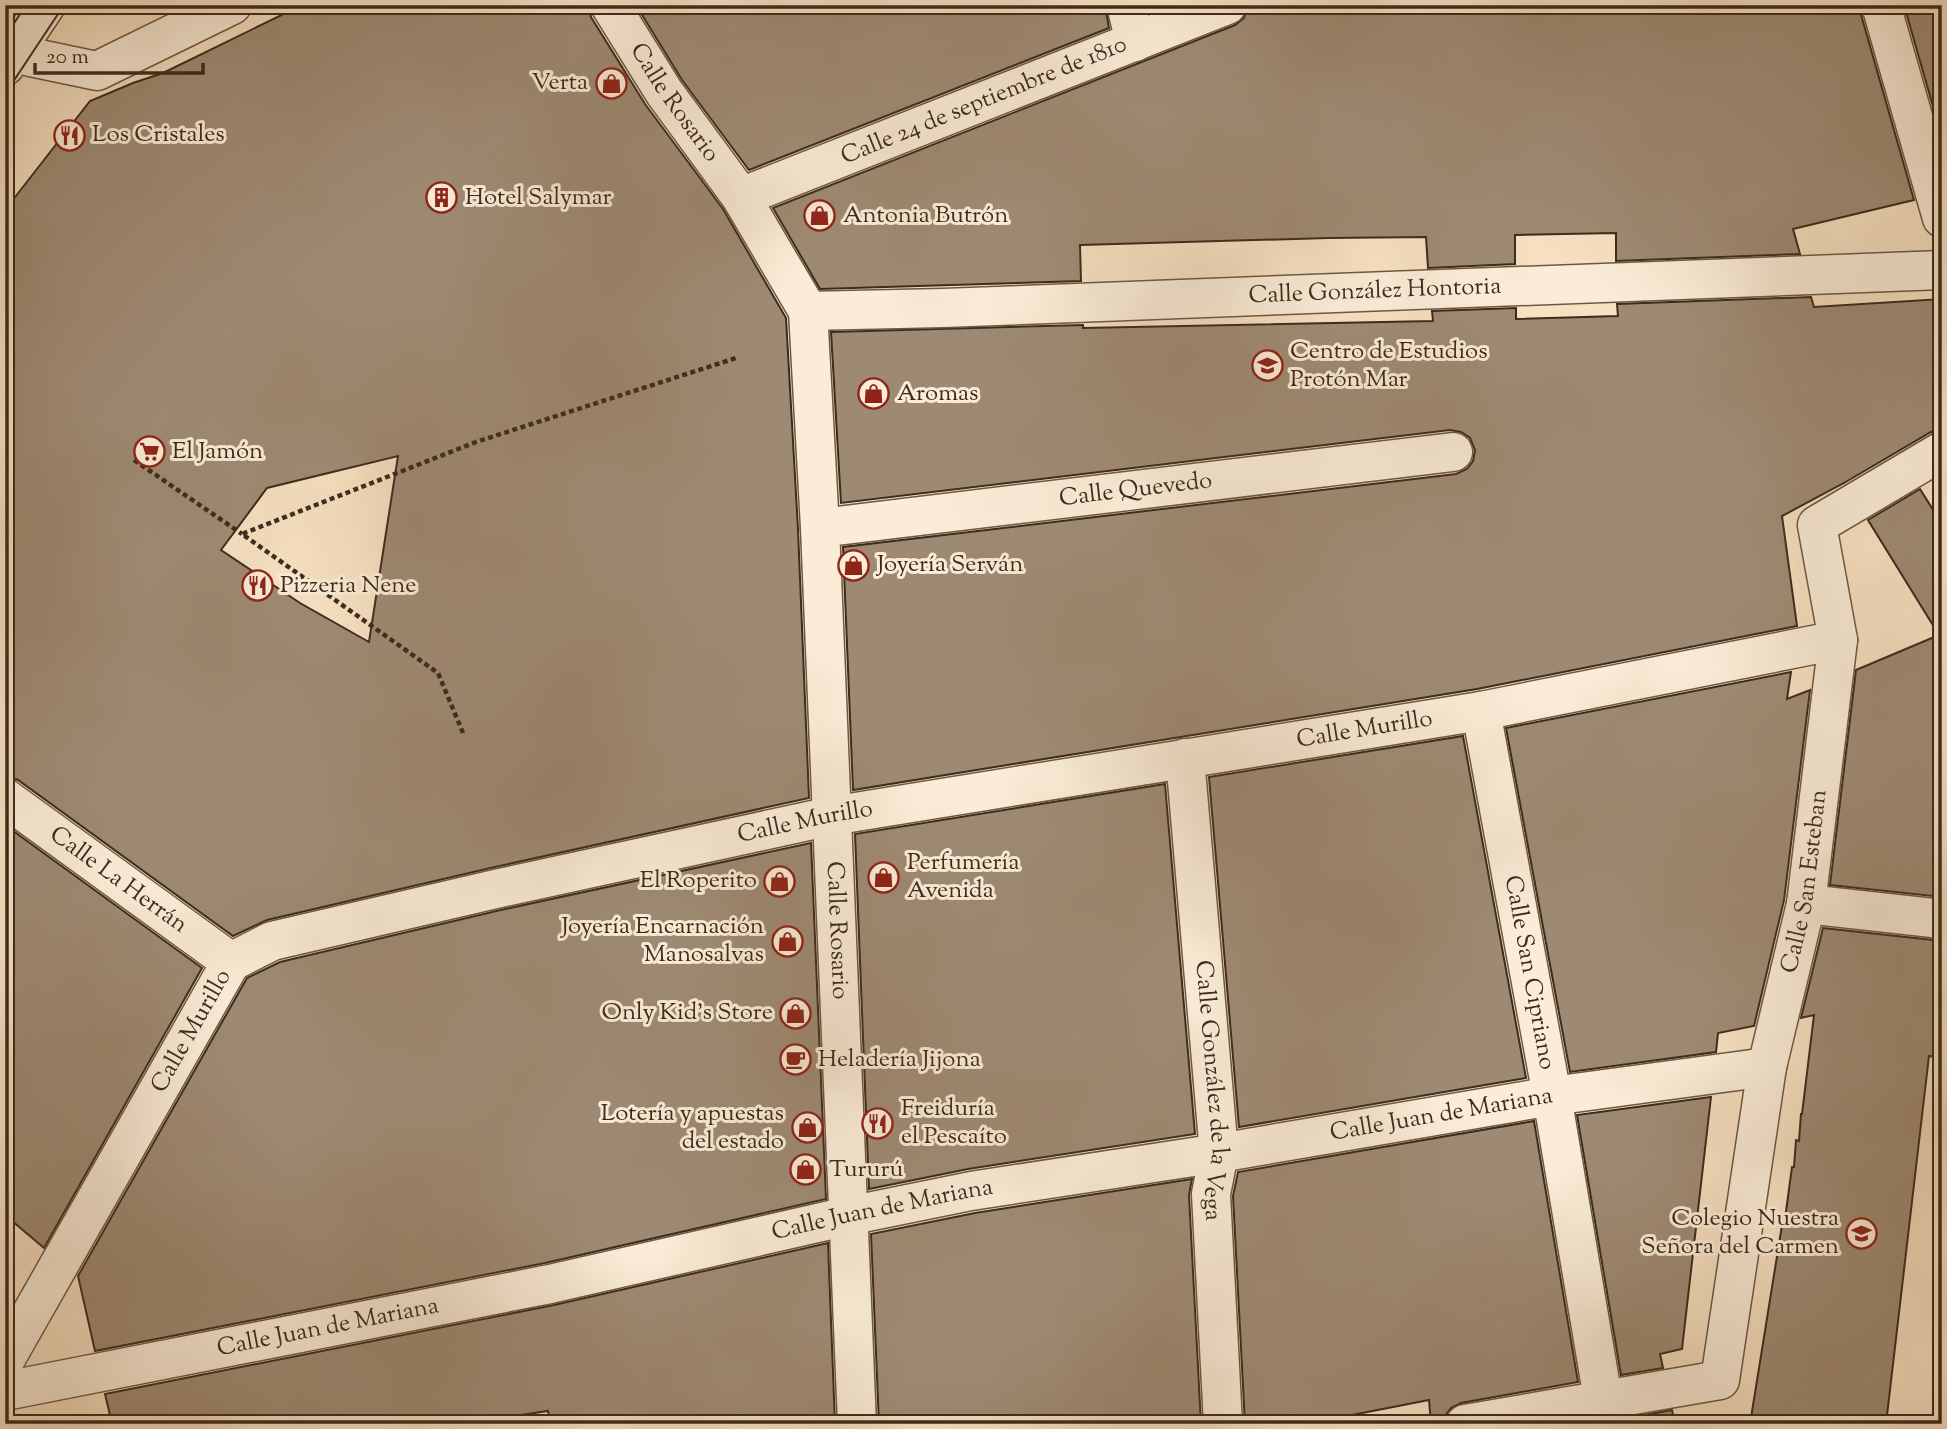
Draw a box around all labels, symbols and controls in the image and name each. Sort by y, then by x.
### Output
street label: Calle 24 de septiembre de 1810 [836,28,1132,174]
scale bar [35,32,203,76]
street label: Calle Rosario [621,37,727,170]
text: 20 m [46,43,89,73]
place label: Verta [532,66,588,100]
shop icon: Verta [594,66,628,100]
restaurant icon: Los Cristales [52,118,86,152]
place label: Los Cristales [92,118,225,152]
building icon: Hotel Salymar [425,181,459,215]
place label: Hotel Salymar [465,181,611,215]
shop icon: Antonia Butrón [803,199,837,233]
place label: Antonia Butrón [843,199,1008,233]
street label: Calle González Hontoria [1248,270,1502,313]
place label: Centro de Estudios Protón Mar [1290,335,1488,397]
school or university icon: Centro de Estudios Protón Mar [1250,349,1284,383]
shop icon: Aromas [857,377,891,411]
place label: Aromas [897,377,978,411]
supermarket icon: El Jamón [132,435,166,469]
place label: El Jamón [172,435,263,469]
street label: Calle Quevedo [1057,464,1214,516]
shop icon: Joyería Serván [837,548,871,582]
place label: Joyería Serván [875,548,1023,582]
restaurant icon: Pizzeria Nene [240,569,274,603]
place label: Pizzeria Nene [280,569,416,603]
street label: Calle Murillo [1294,702,1435,758]
street label: Calle San Esteban [1773,788,1837,977]
street label: Calle Murillo [734,793,875,853]
street label: Calle La Herrán [42,818,195,942]
place label: Perfumería Avenida [907,846,1019,908]
shop icon: Perfumería Avenida [867,860,901,894]
street label: Calle Rosario [817,861,856,1000]
place label: El Roperito [640,864,757,898]
shop icon: El Roperito [763,864,797,898]
street label: Calle San Cipriano [1495,872,1564,1073]
place label: Joyería Encarnación Manosalvas [559,910,764,972]
shop icon: Joyería Encarnación Manosalvas [770,924,804,958]
street label: Calle González de la Vega [1185,959,1236,1222]
street label: Calle Murillo [143,963,240,1099]
place label: Only Kid's Store [601,996,773,1030]
shop icon: Only Kid's Store [779,996,813,1030]
cafe icon: Heladería Jijona [778,1043,812,1077]
place label: Heladería Jijona [818,1043,981,1077]
street label: Calle Juan de Mariana [1327,1079,1555,1151]
place label: Freiduría el Pescaíto [901,1092,1007,1154]
place label: Lotería y apuestas del estado [601,1097,784,1159]
restaurant icon: Freiduría el Pescaíto [861,1106,895,1140]
shop icon: Lotería y apuestas del estado [790,1111,824,1145]
shop icon: Tururú [789,1153,823,1187]
place label: Tururú [829,1153,903,1187]
street label: Calle Juan de Mariana [768,1171,995,1250]
place label: Colegio Nuestra Señora del Carmen [1641,1202,1839,1264]
school or university icon: Colegio Nuestra Señora del Carmen [1845,1216,1879,1250]
street label: Calle Juan de Mariana [214,1289,442,1366]

